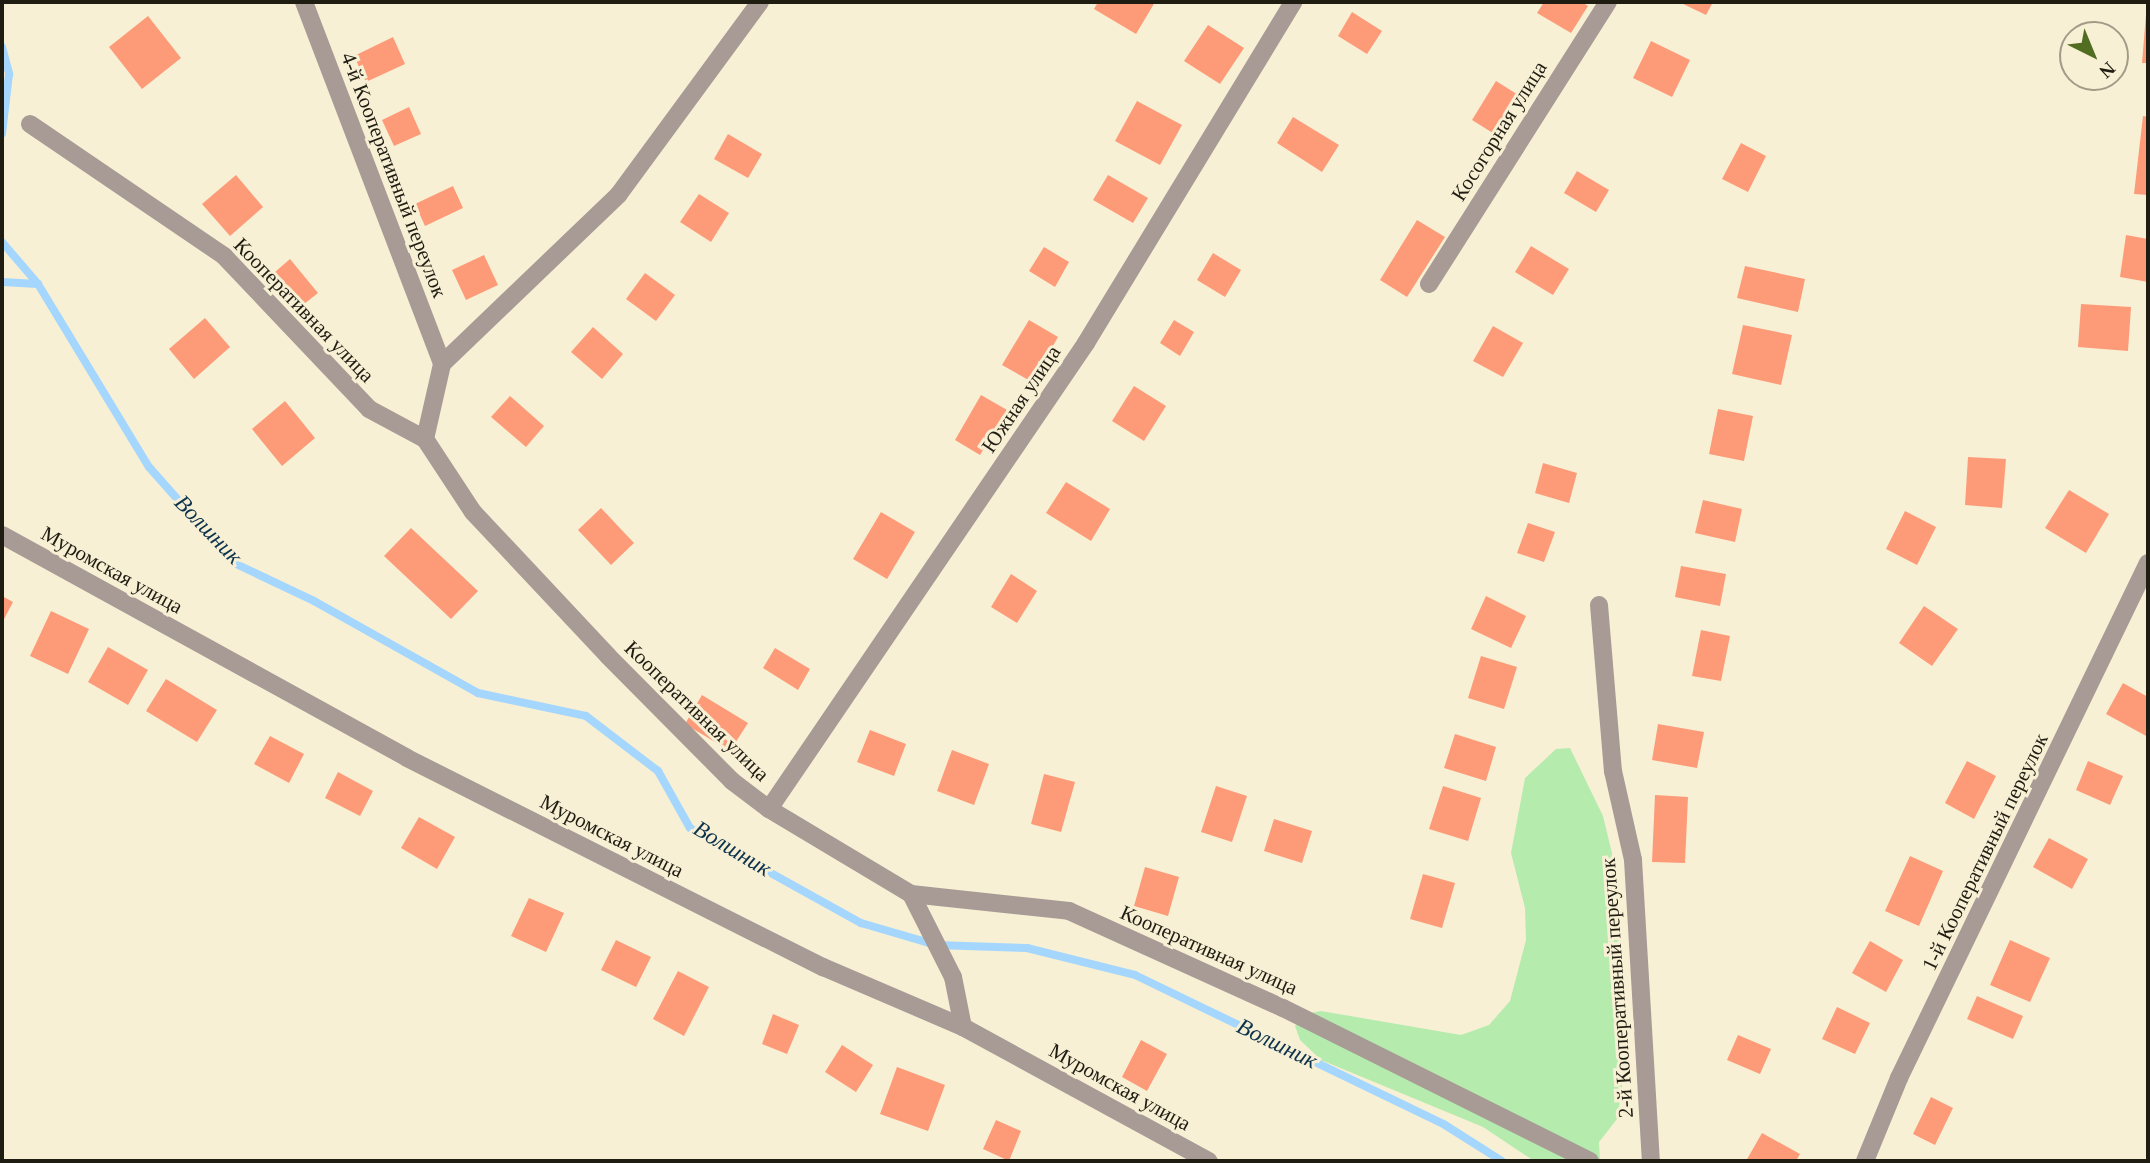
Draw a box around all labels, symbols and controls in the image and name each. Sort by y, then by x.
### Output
north arrow [2059,21,2129,91]
street label: 4-й Кооперативный переулок [336,49,452,301]
street label: Косогорная улица [1446,56,1552,206]
text: N [2095,58,2119,83]
street label: Кооперативная улица [228,232,380,388]
street label: Южная улица [976,341,1066,457]
water label: Волшник [168,489,248,571]
street label: Муромская улица [37,521,187,619]
street label: Кооперативная улица [619,635,775,787]
street label: 1-й Кооперативный переулок [1917,729,2053,975]
street label: Муромская улица [536,789,688,883]
water label: Волшник [688,815,776,883]
street label: 2-й Кооперативный переулок [1595,857,1639,1119]
street label: Кооперативная улица [1116,900,1302,1000]
water label: Волшник [1232,1013,1322,1075]
street label: Муромская улица [1045,1038,1195,1136]

